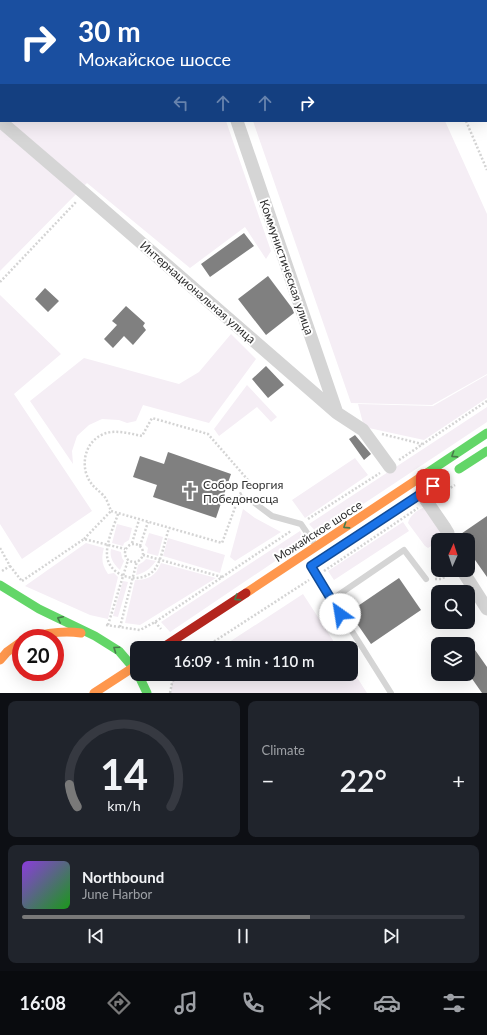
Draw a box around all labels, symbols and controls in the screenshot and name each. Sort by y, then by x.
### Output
text: 30 m [78,14,141,48]
icon: right [12,16,64,68]
text: Можайское шоссе [78,48,231,70]
icon: left [170,92,192,114]
icon: ahead [212,92,234,114]
icon: ahead [254,92,276,114]
icon: right [296,92,318,114]
street label: Коммунистическая улица [257,197,317,337]
street label: Интернациональная улица [137,238,259,346]
one-way arrow [452,450,459,457]
pin [416,469,450,503]
icon: arrive [422,475,444,497]
place label: Собор Георгия Победоносца [203,477,283,506]
church icon: Собор Георгия Победоносца [180,481,200,501]
street label: Можайское шоссе [271,497,365,565]
one-way arrow [343,521,350,529]
north arrow [431,533,475,577]
map controls [431,533,475,681]
button: search [431,585,475,629]
one-way arrow [235,593,242,600]
position arrow [319,593,361,635]
one-way arrow [57,616,64,624]
speed limit sign: 20 [12,629,64,681]
button: layers [431,637,475,681]
one-way arrow [114,647,121,654]
text: 16:09 · 1 min · 110 m [174,652,314,670]
text: Climate [262,742,305,758]
text: 14 [100,749,148,799]
text: 22° [340,762,387,798]
text: − [262,767,274,794]
text: + [452,767,465,794]
text: km/h [107,797,140,814]
text: Northbound [82,868,164,886]
text: June Harbor [82,886,152,902]
icon: previous [85,925,107,947]
icon: pause [232,925,254,947]
icon: next [380,925,402,947]
icon: directions [105,989,133,1017]
icon: music [172,989,200,1017]
icon: phone [239,989,267,1017]
icon: climate [306,989,334,1017]
icon: car [373,989,401,1017]
icon: filters [440,989,468,1017]
text: 16:08 [19,992,66,1014]

